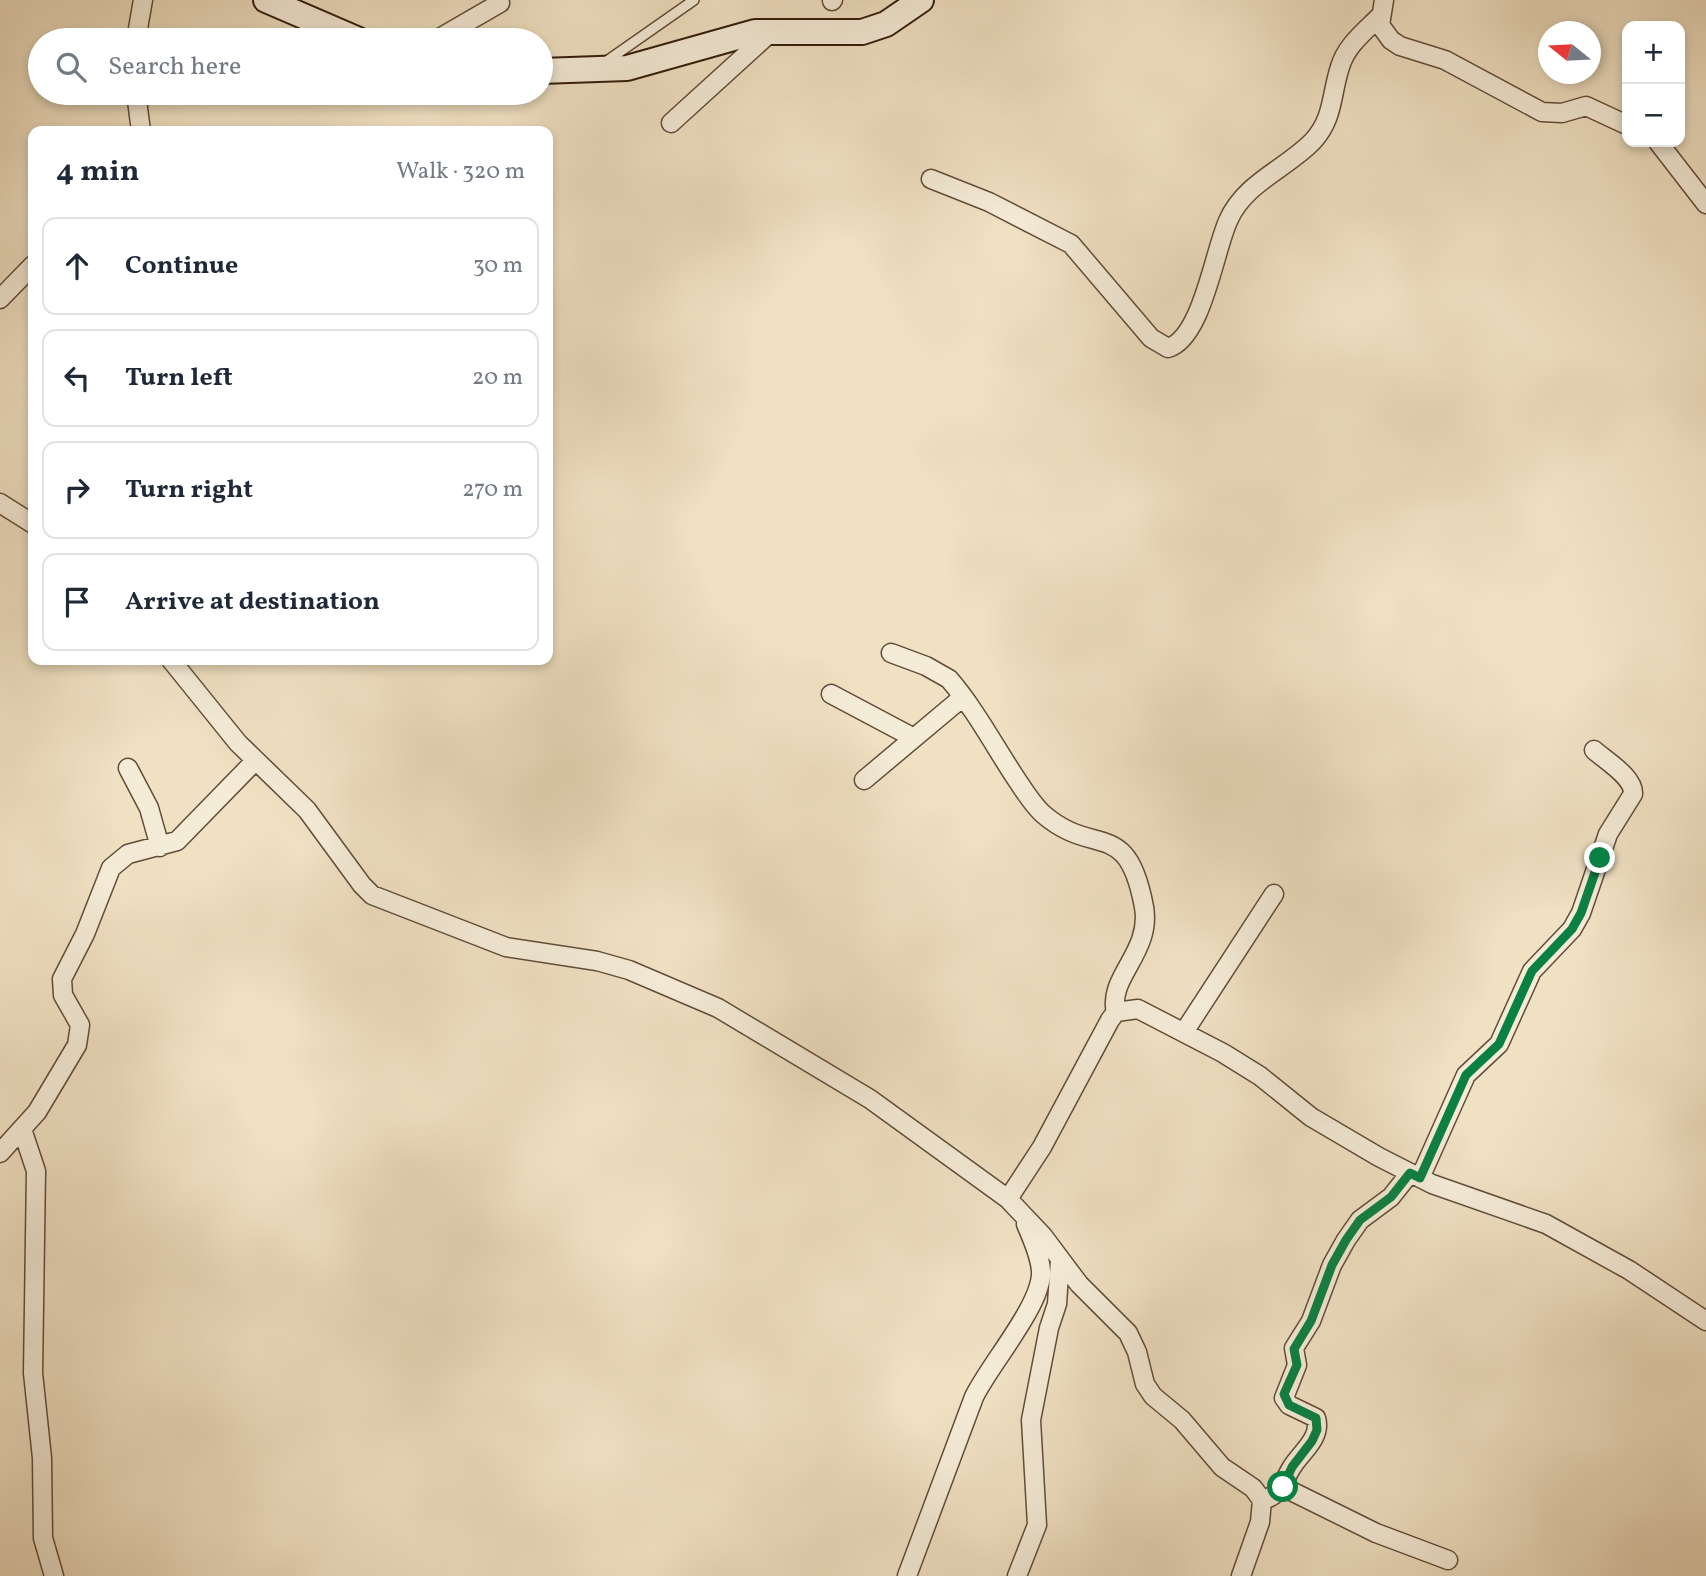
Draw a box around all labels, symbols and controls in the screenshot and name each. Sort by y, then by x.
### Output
north arrow [1538,21,1601,84]
map controls [1622,21,1685,147]
button: + [1622,21,1685,84]
search box [28,28,553,105]
icon: search [52,48,90,86]
text: Search here [108,49,241,85]
button: − [1622,84,1685,147]
text: 4 min [56,151,140,193]
text: Walk · 320 m [396,156,525,188]
icon: ahead [58,247,96,285]
text: Continue [125,248,238,284]
text: 30 m [473,250,523,282]
icon: left [58,359,96,397]
text: Turn left [125,360,233,396]
text: 20 m [472,362,523,394]
icon: right [58,471,96,509]
text: Turn right [125,472,253,508]
text: 270 m [462,474,523,506]
icon: arrive [58,583,96,621]
text: Arrive at destination [125,584,380,620]
route end [1584,842,1615,873]
route start [1267,1471,1298,1502]

